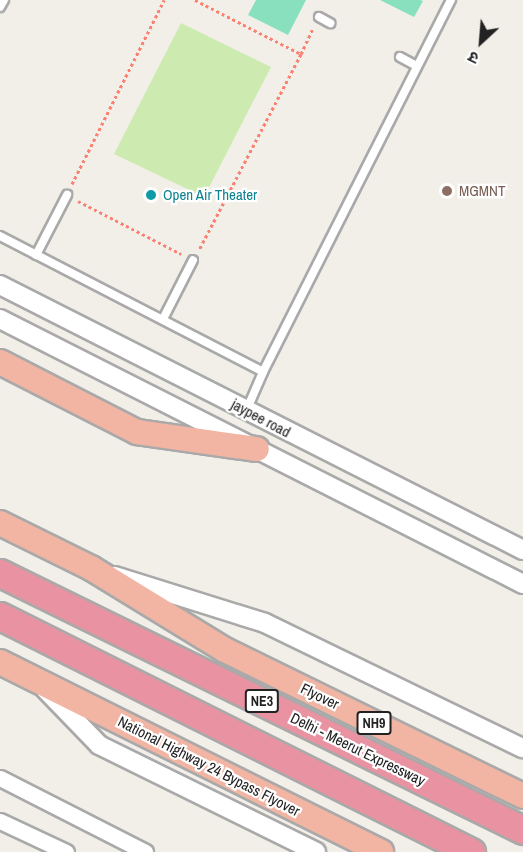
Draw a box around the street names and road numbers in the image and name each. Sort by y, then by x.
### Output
street label: jaypee road [228,395,294,441]
street label: Flyover [298,679,342,713]
road number: NE3 [244,690,280,712]
street label: Delhi - Meerut Expressway [288,709,428,789]
street label: National Highway 24 Bypass Flyover [115,712,303,820]
road number: NH9 [356,712,392,734]

